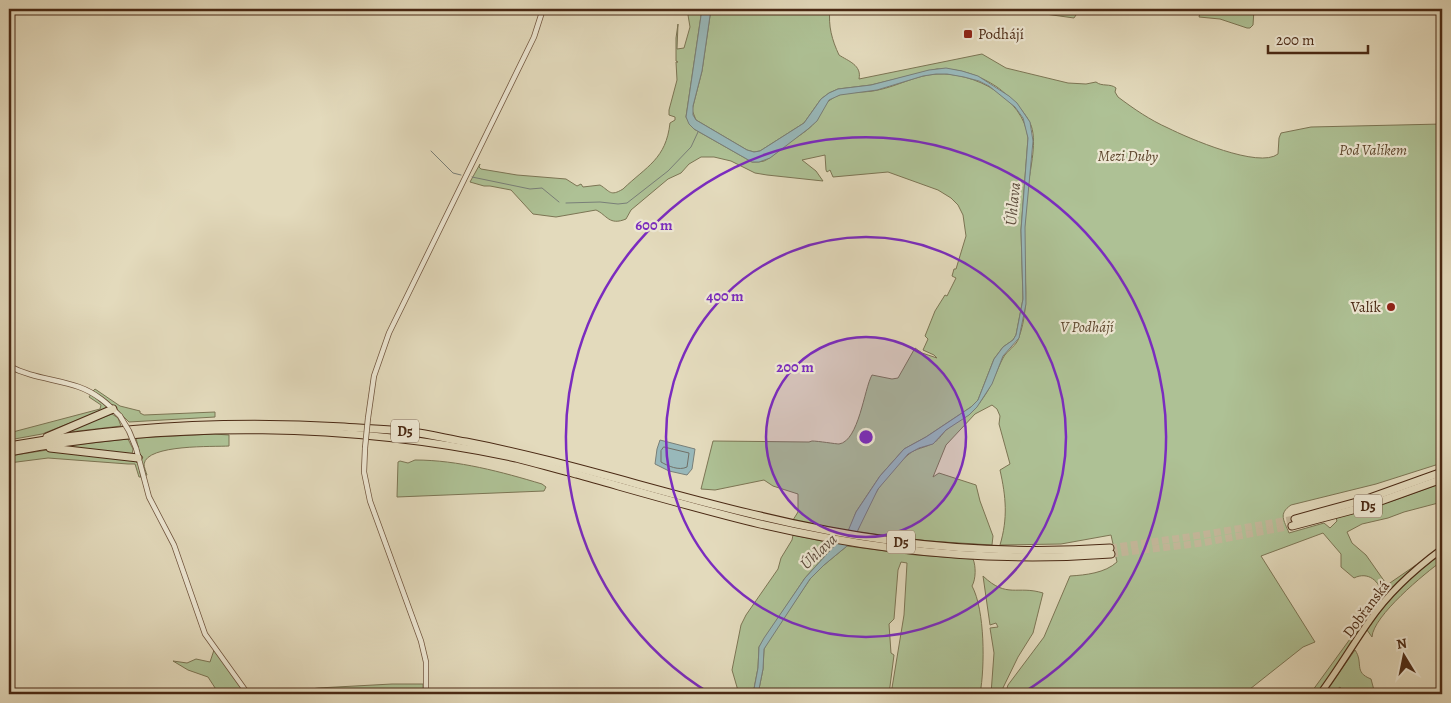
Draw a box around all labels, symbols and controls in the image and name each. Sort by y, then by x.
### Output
scale bar [1268,22,1368,54]
place label: Podhájí [978,24,1024,44]
marker: Podhájí [962,28,974,40]
text: 200 m [1276,30,1315,50]
park label: Pod Valíkem [1339,140,1407,160]
park label: Mezi Duby [1098,146,1159,166]
water label: Úhlava [1000,181,1026,227]
text: 600 m [635,215,673,235]
text: 400 m [706,286,744,306]
place label: Valík [1350,297,1382,317]
marker: Valík [1385,301,1397,313]
park label: V Podhájí [1060,317,1115,337]
text: 200 m [776,357,814,377]
road number: D5 [391,420,419,442]
centre of rings [857,428,875,446]
road number: D5 [1354,494,1382,518]
water label: Úhlava [795,528,843,575]
road number: D5 [887,530,915,554]
street label: Dobřanská [1338,576,1394,642]
north arrow [1378,630,1428,680]
text: N [1395,633,1409,654]

